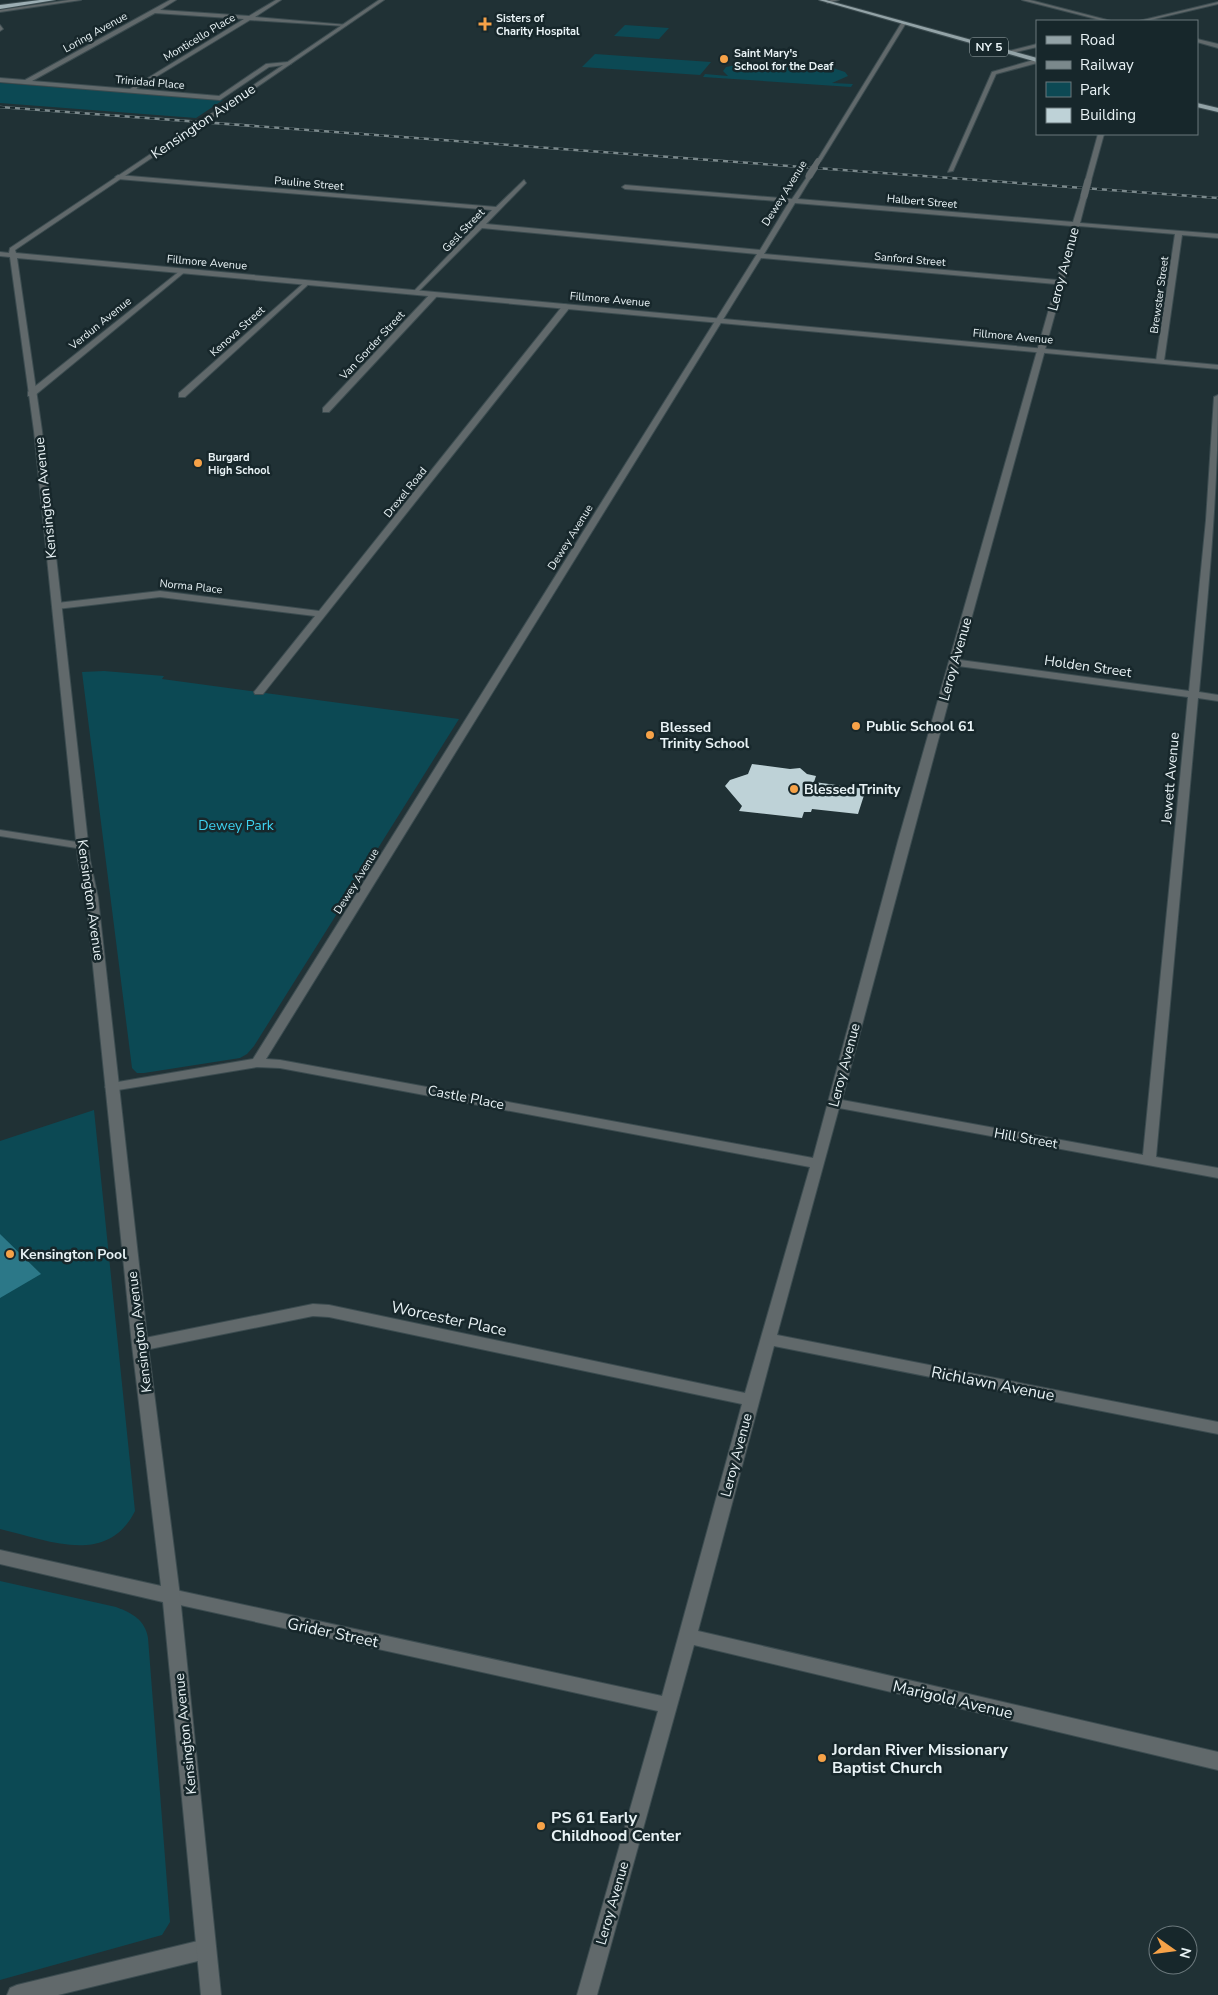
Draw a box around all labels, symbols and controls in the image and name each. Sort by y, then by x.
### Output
street label: Loring Avenue [60,8,130,56]
street label: Monticello Place [161,10,238,65]
place label: Sisters of Charity Hospital [496,11,580,39]
marker: Sisters of Charity Hospital [478,17,492,31]
legend [1036,20,1198,135]
text: Road [1080,30,1115,50]
road number: NY 5 [970,38,1008,56]
place label: Saint Mary's School for the Deaf [734,46,834,74]
marker: Saint Mary's School for the Deaf [718,53,730,65]
text: Railway [1080,55,1134,75]
street label: Trinidad Place [115,72,185,93]
street label: Kensington Avenue [147,79,259,163]
text: Park [1080,80,1110,100]
text: Building [1080,105,1136,125]
street label: Dewey Avenue [758,157,811,229]
street label: Pauline Street [274,173,344,194]
street label: Halbert Street [886,191,958,212]
street label: Gesl Street [439,205,488,255]
street label: Leroy Avenue [1043,225,1084,313]
street label: Sanford Street [874,249,946,270]
street label: Fillmore Avenue [166,252,248,273]
street label: Brewster Street [1147,255,1172,335]
street label: Fillmore Avenue [569,289,651,310]
street label: Verdun Avenue [65,294,135,354]
street label: Kenova Street [207,303,268,360]
street label: Van Gorder Street [336,308,408,384]
street label: Fillmore Avenue [972,326,1054,347]
street label: Kensington Avenue [30,436,61,560]
place label: Burgard High School [208,450,271,478]
marker: Burgard High School [192,457,204,469]
street label: Drexel Road [380,464,430,521]
street label: Dewey Avenue [544,501,597,573]
street label: Norma Place [159,576,223,597]
street label: Leroy Avenue [934,615,976,703]
street label: Holden Street [1043,651,1133,682]
place label: Public School 61 [866,717,975,736]
place label: Blessed Trinity School [660,718,750,753]
marker: Public School 61 [850,720,862,732]
marker: Blessed Trinity School [644,729,656,741]
street label: Jewett Avenue [1157,731,1184,826]
place label: Blessed Trinity [804,780,901,799]
marker: Blessed Trinity [788,783,800,795]
park label: Dewey Park [198,816,275,835]
street label: Kensington Avenue [73,838,108,962]
street label: Dewey Avenue [330,845,383,917]
street label: Leroy Avenue [824,1021,865,1109]
street label: Castle Place [426,1081,506,1114]
street label: Hill Street [993,1124,1059,1153]
place label: Kensington Pool [20,1245,127,1264]
marker: Kensington Pool [4,1248,16,1260]
street label: Kensington Avenue [123,1270,156,1394]
street label: Worcester Place [389,1296,509,1342]
street label: Richlawn Avenue [929,1361,1056,1407]
street label: Leroy Avenue [716,1411,757,1499]
street label: Grider Street [285,1613,381,1653]
street label: Kensington Avenue [170,1672,201,1796]
street label: Marigold Avenue [891,1675,1015,1724]
place label: Jordan River Missionary Baptist Church [831,1739,1008,1779]
marker: Jordan River Missionary Baptist Church [816,1752,828,1764]
place label: PS 61 Early Childhood Center [551,1807,682,1847]
marker: PS 61 Early Childhood Center [535,1820,547,1832]
street label: Leroy Avenue [591,1859,633,1947]
north arrow [1148,1925,1198,1975]
text: N [1175,1946,1196,1960]

